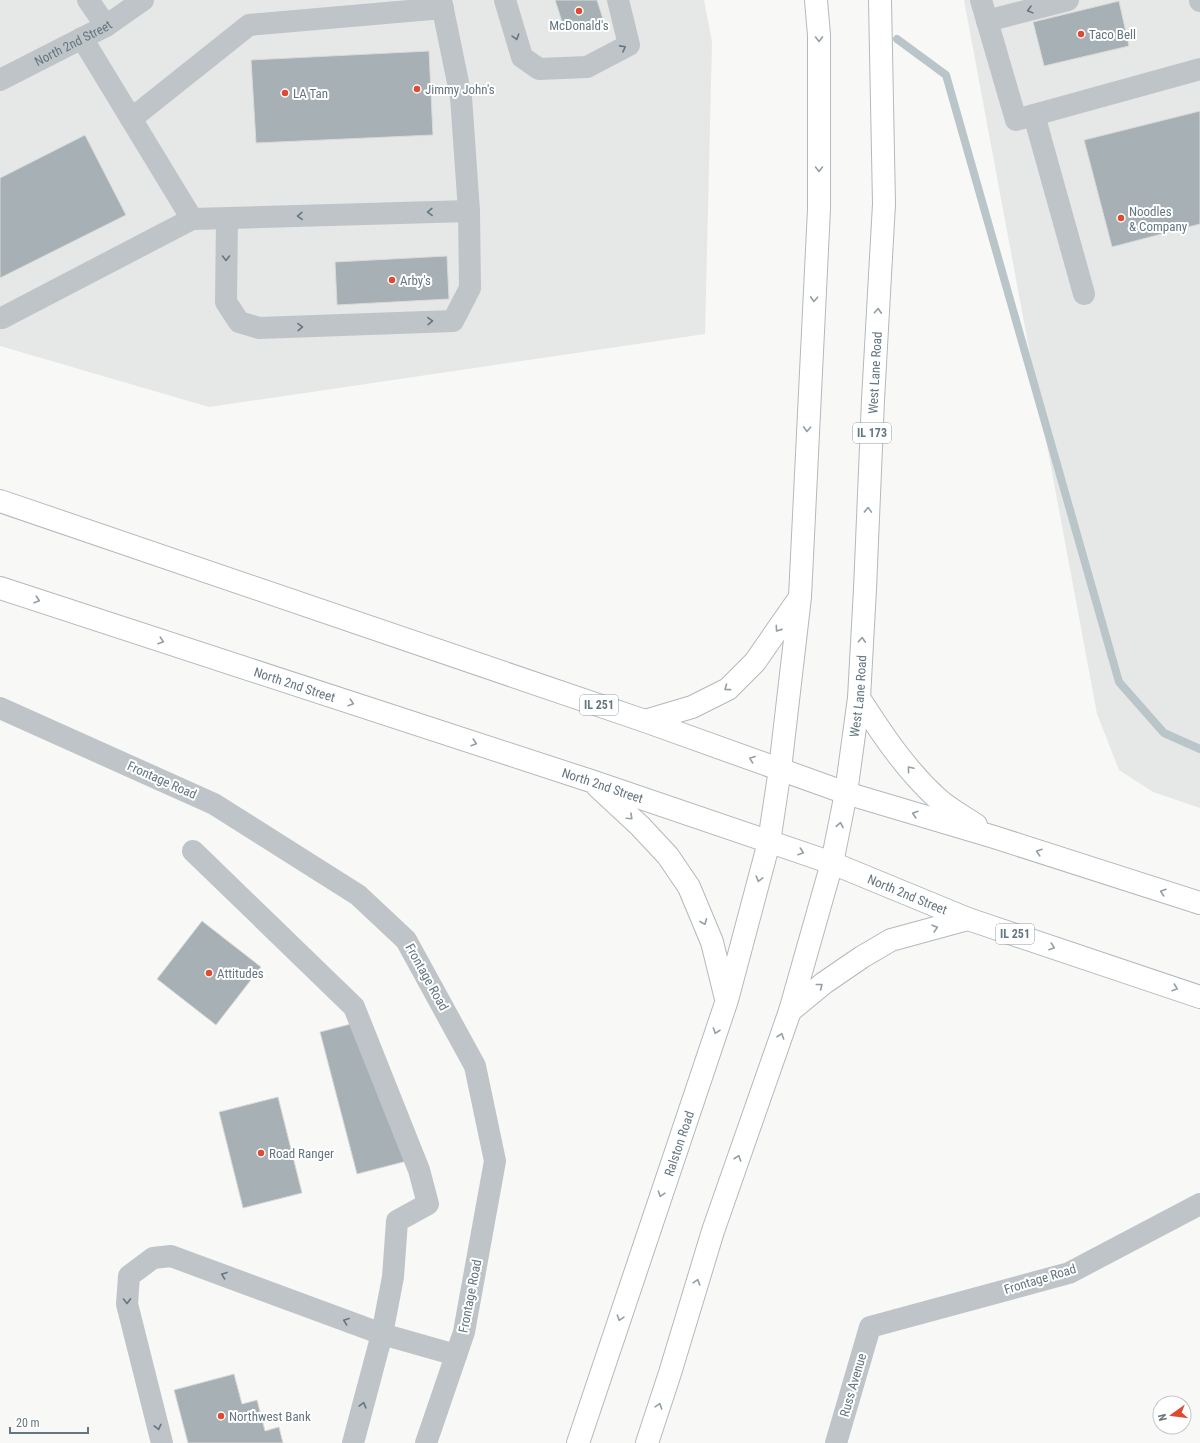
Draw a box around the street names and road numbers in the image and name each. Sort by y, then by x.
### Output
street label: North 2nd Street [32,17,115,69]
street label: West Lane Road [865,331,884,414]
road number: IL 173 [853,423,891,443]
street label: West Lane Road [846,655,869,738]
street label: North 2nd Street [252,664,337,705]
road number: IL 251 [580,695,618,715]
street label: Frontage Road [125,758,199,802]
street label: North 2nd Street [560,765,645,806]
street label: North 2nd Street [866,871,950,917]
road number: IL 251 [996,924,1034,944]
street label: Frontage Road [402,941,452,1013]
street label: Ralston Road [661,1109,697,1178]
street label: Frontage Road [456,1258,484,1334]
street label: Frontage Road [1002,1261,1078,1297]
street label: Russ Avenue [837,1351,869,1419]

